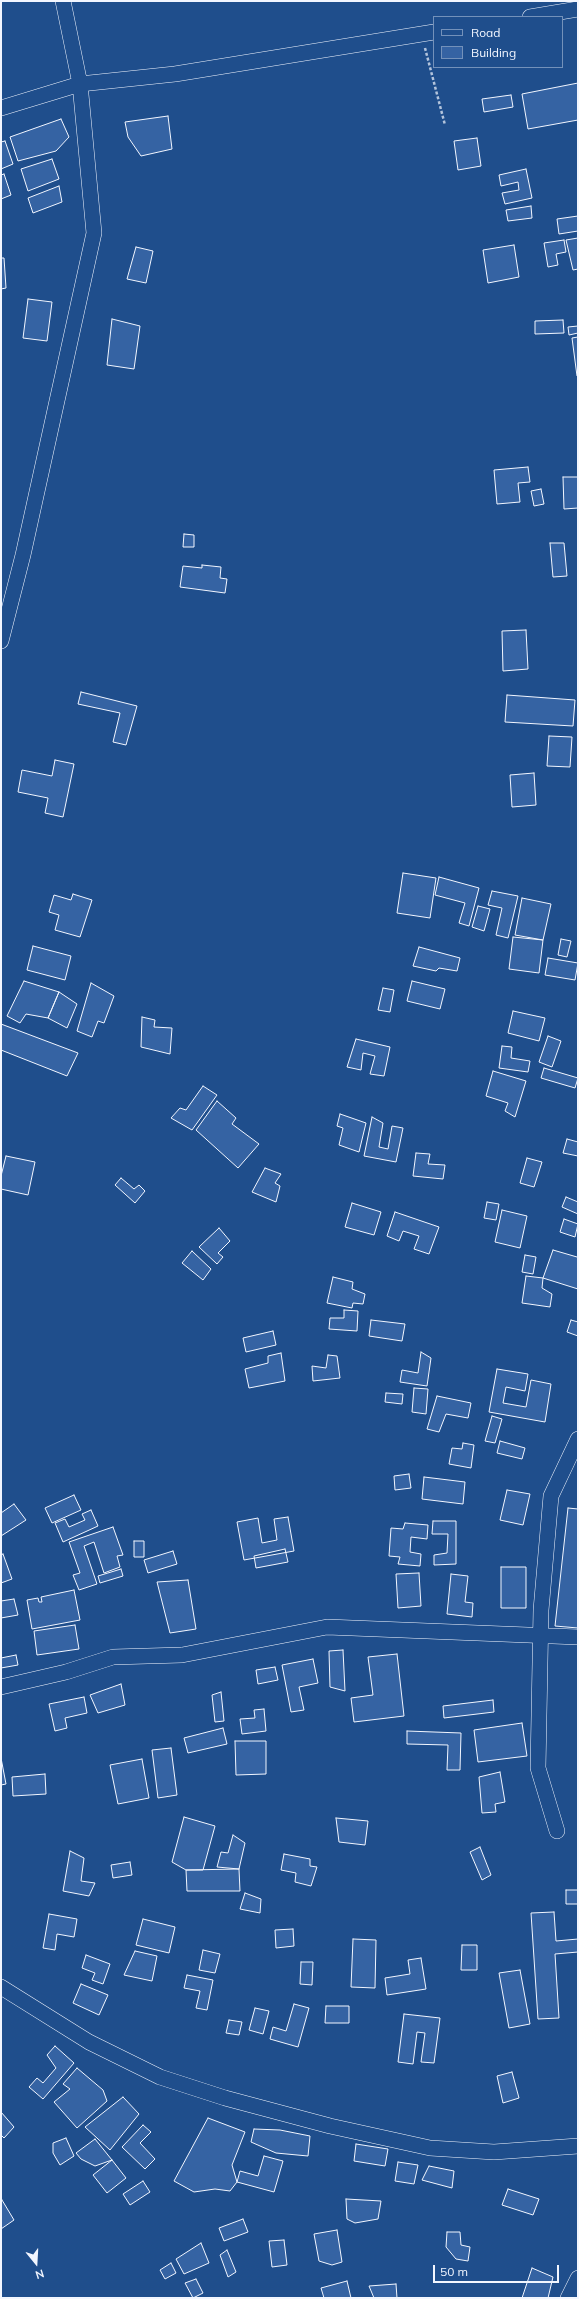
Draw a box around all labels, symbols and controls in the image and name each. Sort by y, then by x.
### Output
legend [433,16,563,68]
text: Road [471,25,500,40]
text: Building [471,45,516,60]
north arrow [16,2243,56,2283]
scale bar [435,2257,561,2283]
text: 50 m [440,2264,468,2279]
text: N [34,2266,46,2282]

